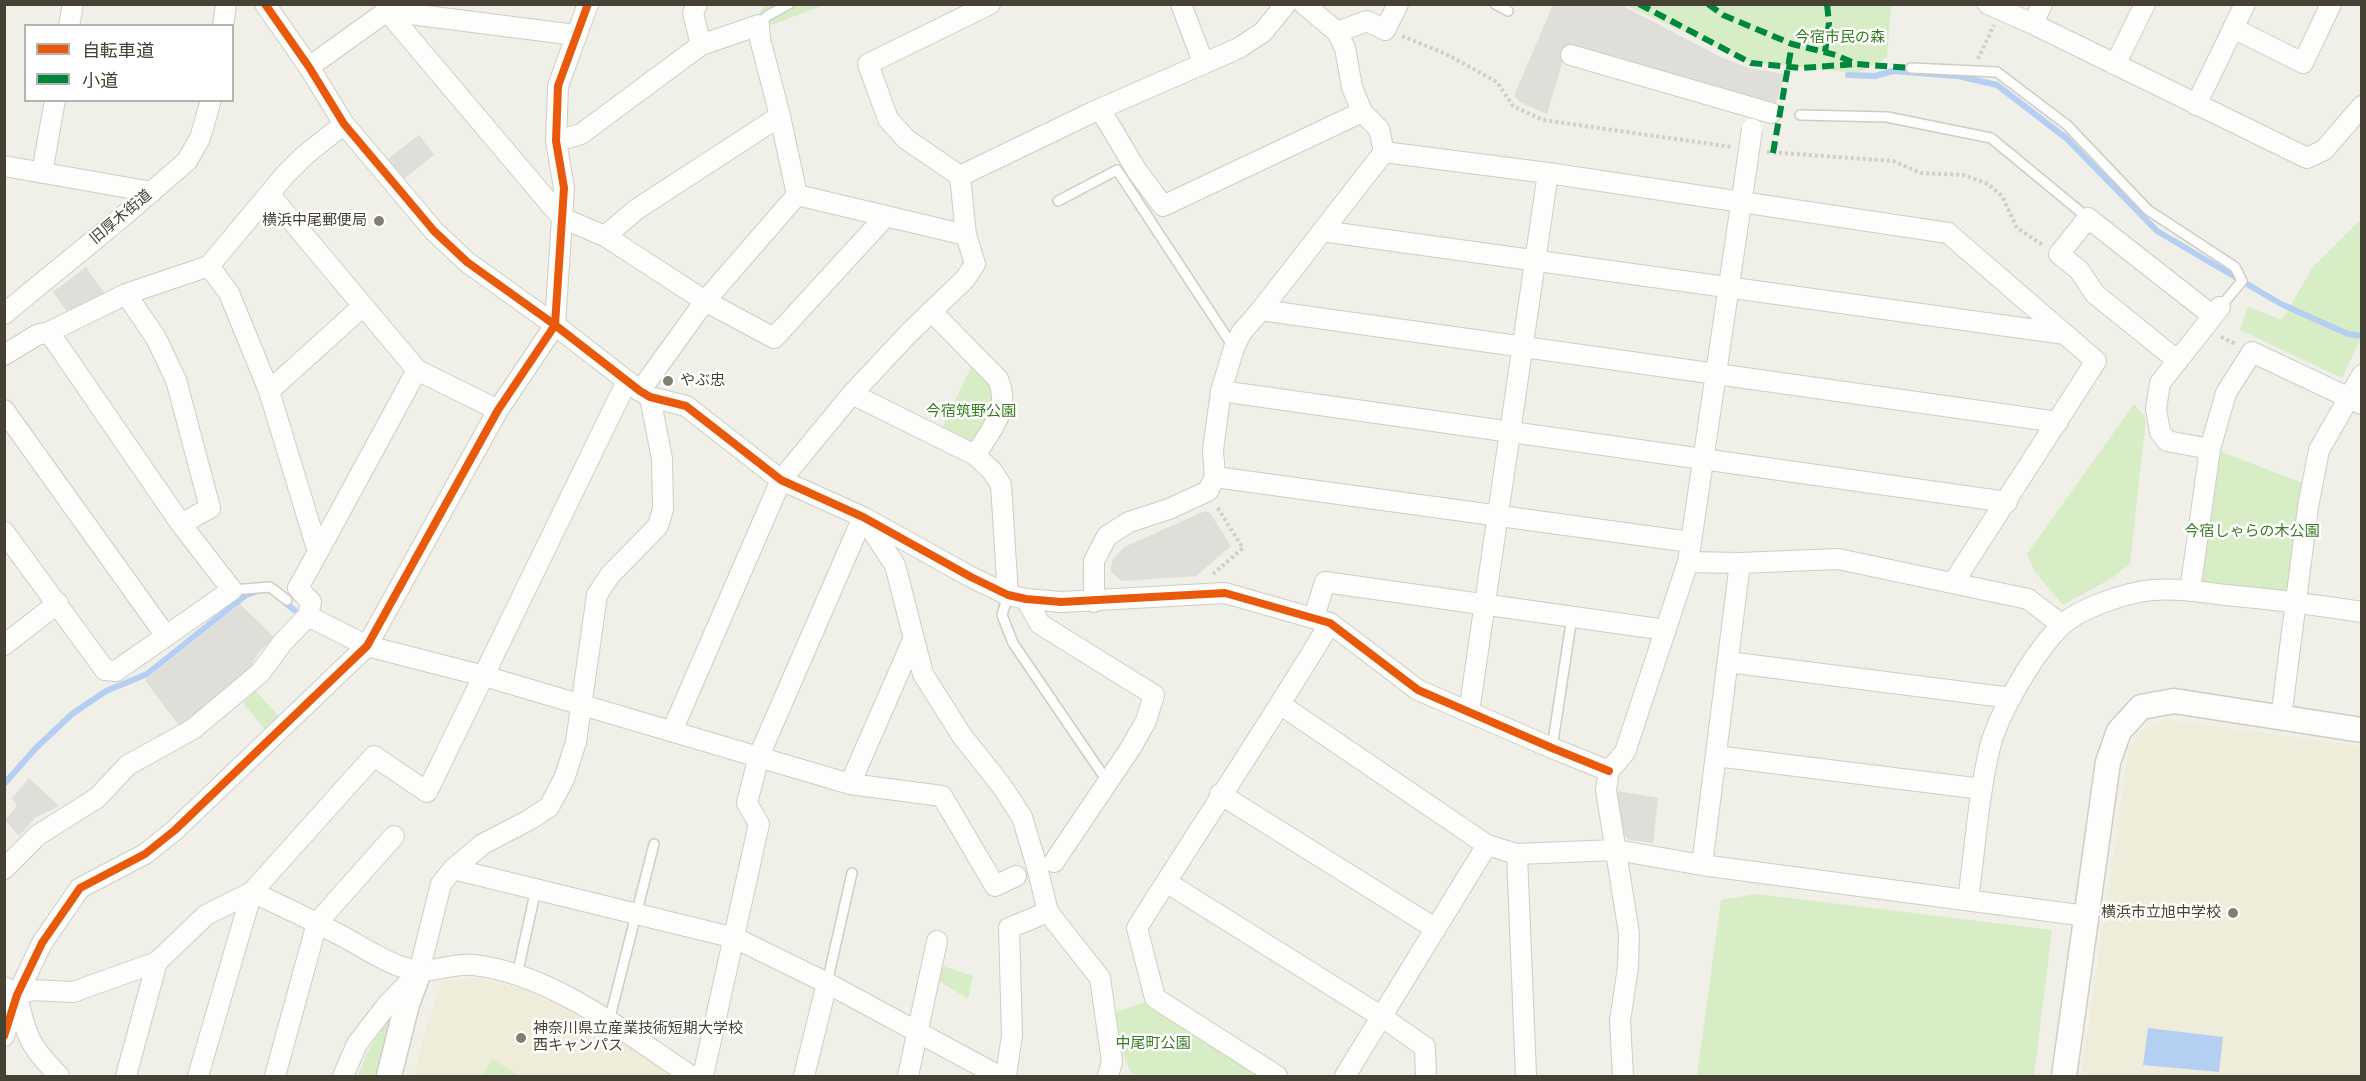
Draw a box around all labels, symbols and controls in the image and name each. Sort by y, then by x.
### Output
legend [24,24,234,102]
park label: 今宿市民の森 [1795,29,1885,47]
text: 自転車道 [82,40,154,62]
text: 小道 [82,70,118,92]
street label: 旧厚木街道 [86,186,156,248]
place label: 横浜中尾郵便局 [262,212,367,230]
marker: 横浜中尾郵便局 [372,214,386,228]
place label: やぶ忠 [680,372,725,390]
marker: やぶ忠 [661,374,675,388]
park label: 今宿筑野公園 [926,403,1016,421]
park label: 今宿しゃらの木公園 [2185,523,2319,541]
place label: 横浜市立旭中学校 [2101,904,2221,922]
marker: 横浜市立旭中学校 [2226,906,2240,920]
place label: 神奈川県立産業技術短期大学校 西キャンパス [533,1020,743,1055]
marker: 神奈川県立産業技術短期大学校 西キャンパス [514,1031,528,1045]
park label: 中尾町公園 [1116,1035,1190,1053]

